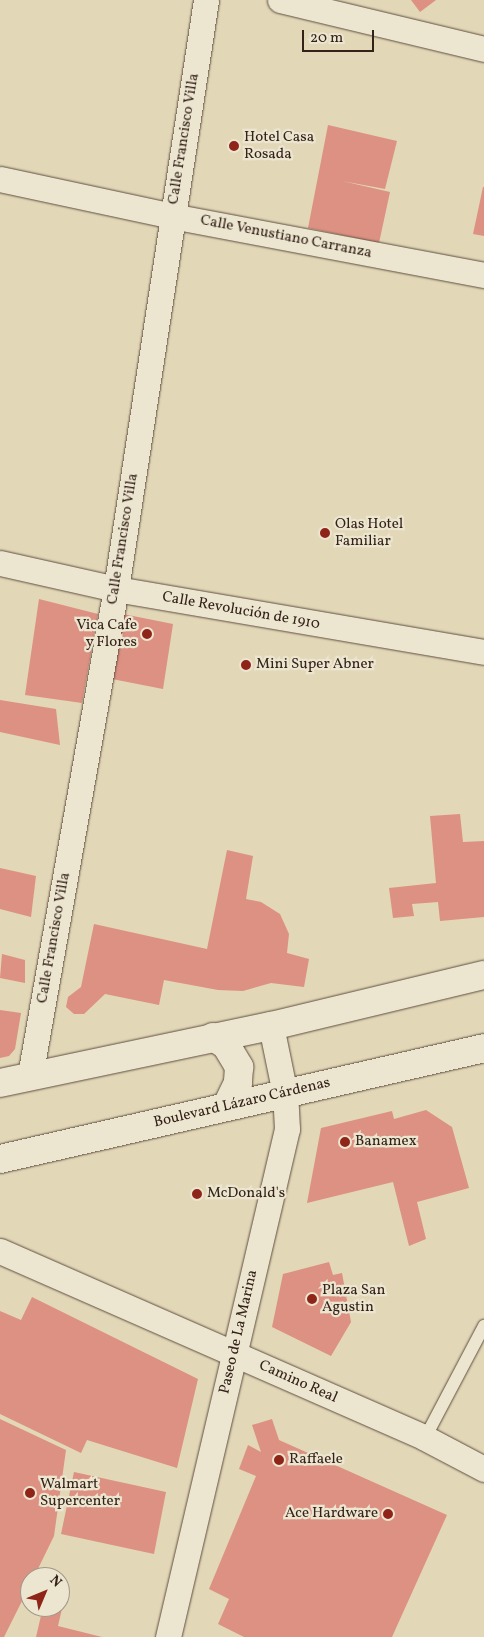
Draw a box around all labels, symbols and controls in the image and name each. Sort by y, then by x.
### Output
scale bar [304,20,376,52]
text: 20 m [310,28,343,49]
street label: Calle Francisco Villa [165,72,203,206]
place label: Hotel Casa Rosada [244,128,314,163]
marker: Hotel Casa Rosada [228,140,240,152]
street label: Calle Venustiano Carranza [199,212,373,262]
street label: Calle Francisco Villa [104,472,142,606]
place label: Olas Hotel Familiar [335,515,403,550]
marker: Olas Hotel Familiar [319,527,331,539]
street label: Calle Revolución de 1910 [161,588,321,634]
place label: Vica Cafe y Flores [76,616,137,651]
marker: Vica Cafe y Flores [141,628,153,640]
place label: Mini Super Abner [256,656,374,674]
marker: Mini Super Abner [240,659,252,671]
street label: Calle Francisco Villa [34,871,74,1005]
street label: Boulevard Lázaro Cárdenas [152,1074,332,1132]
place label: Banamex [355,1133,416,1151]
marker: Banamex [339,1136,351,1148]
place label: McDonald's [207,1185,285,1203]
marker: McDonald's [191,1188,203,1200]
street label: Paseo de La Marina [216,1268,262,1396]
place label: Plaza San Agustin [322,1281,385,1316]
marker: Plaza San Agustin [306,1293,318,1305]
street label: Camino Real [256,1357,340,1407]
place label: Raffaele [289,1451,343,1469]
marker: Raffaele [273,1454,285,1466]
place label: Walmart Supercenter [40,1475,120,1510]
marker: Walmart Supercenter [24,1487,36,1499]
place label: Ace Hardware [285,1505,378,1523]
marker: Ace Hardware [382,1508,394,1520]
north arrow [20,1567,70,1617]
text: N [45,1571,66,1592]

